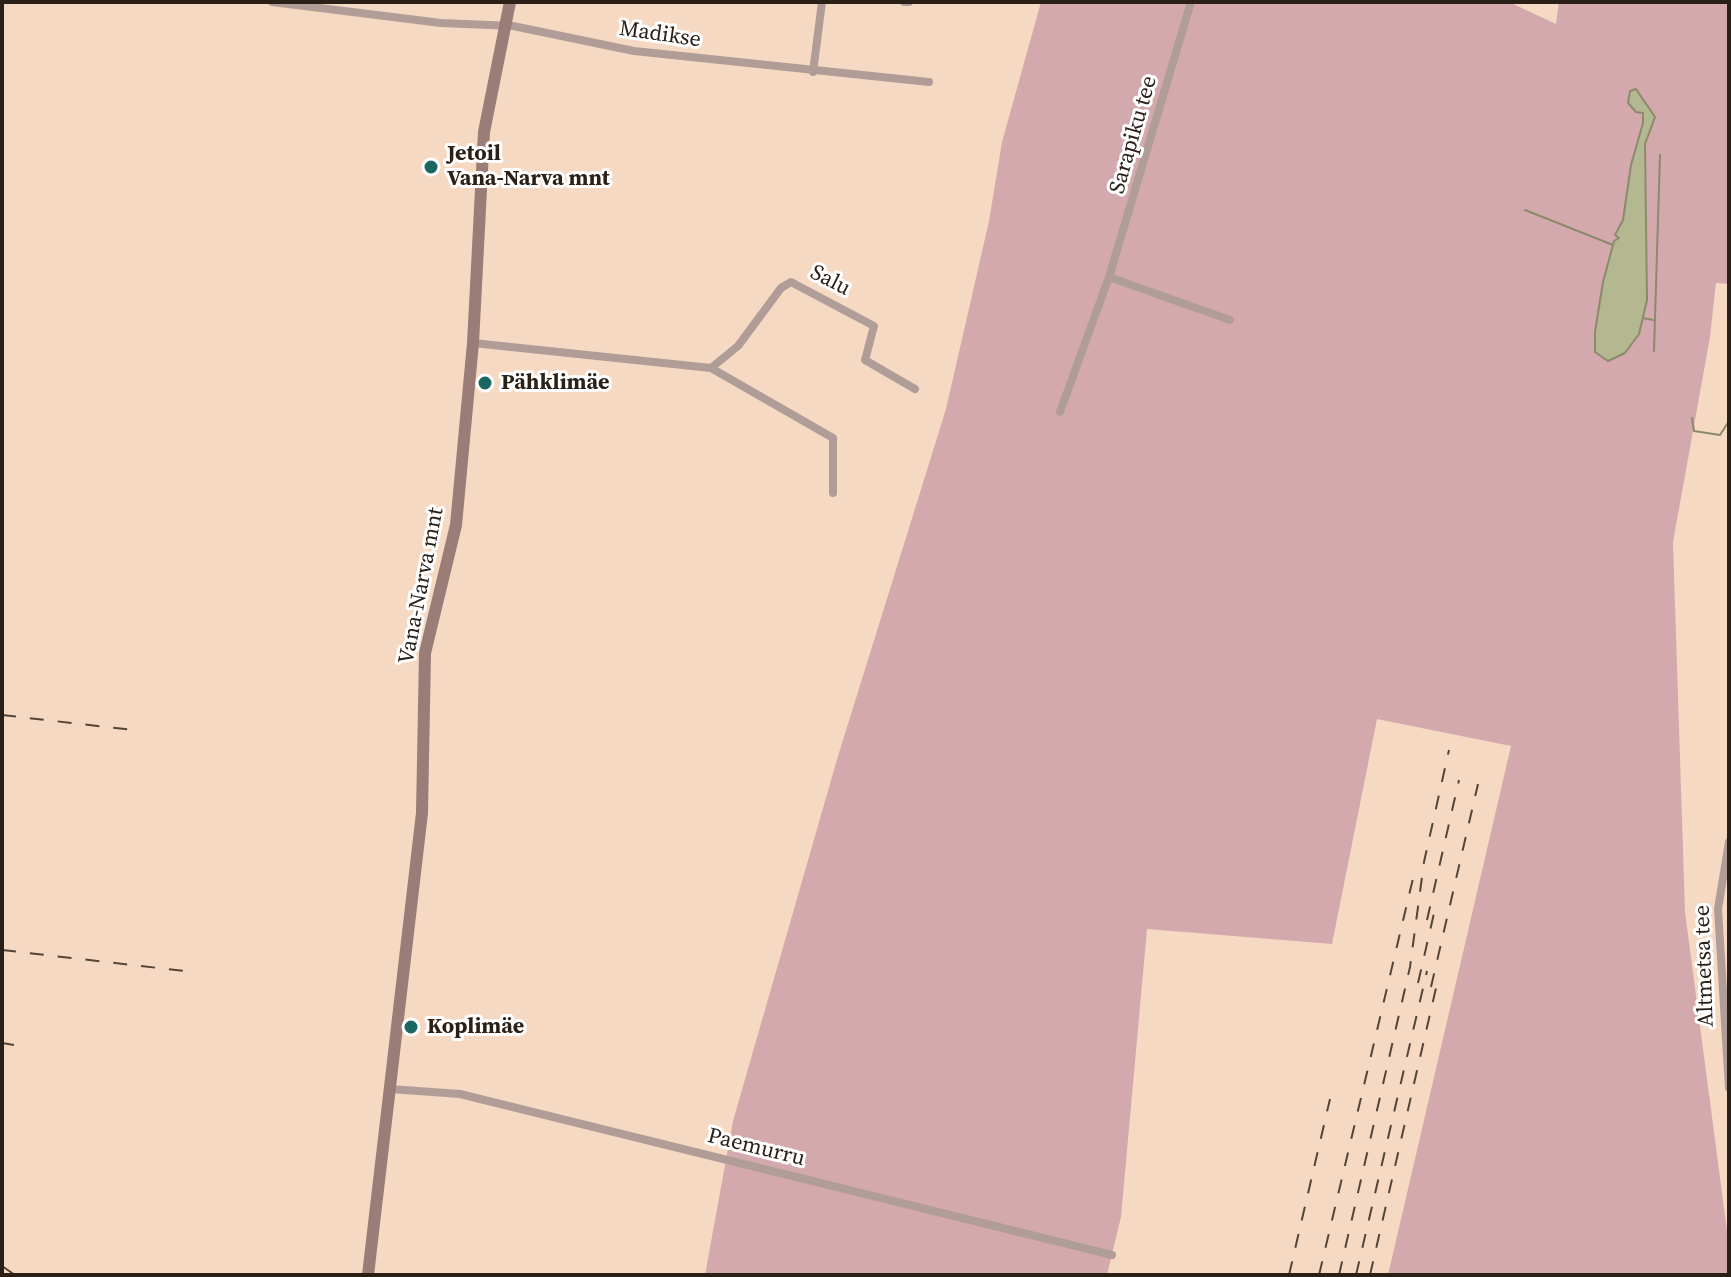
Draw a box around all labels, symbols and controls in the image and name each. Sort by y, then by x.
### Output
street label: Madikse [617,16,703,54]
street label: Sarapiku tee [1105,73,1163,197]
place label: Jetoil Vana-Narva mnt [447,141,610,192]
marker: Jetoil Vana-Narva mnt [422,158,440,176]
street label: Salu [805,260,855,302]
place label: Pähklimäe [501,370,610,396]
marker: Pähklimäe [476,374,494,392]
street label: Vana-Narva mnt [394,505,450,667]
street label: Altmetsa tee [1690,905,1720,1027]
place label: Koplimäe [427,1014,524,1040]
marker: Koplimäe [402,1018,420,1036]
street label: Paemurru [705,1123,807,1173]

